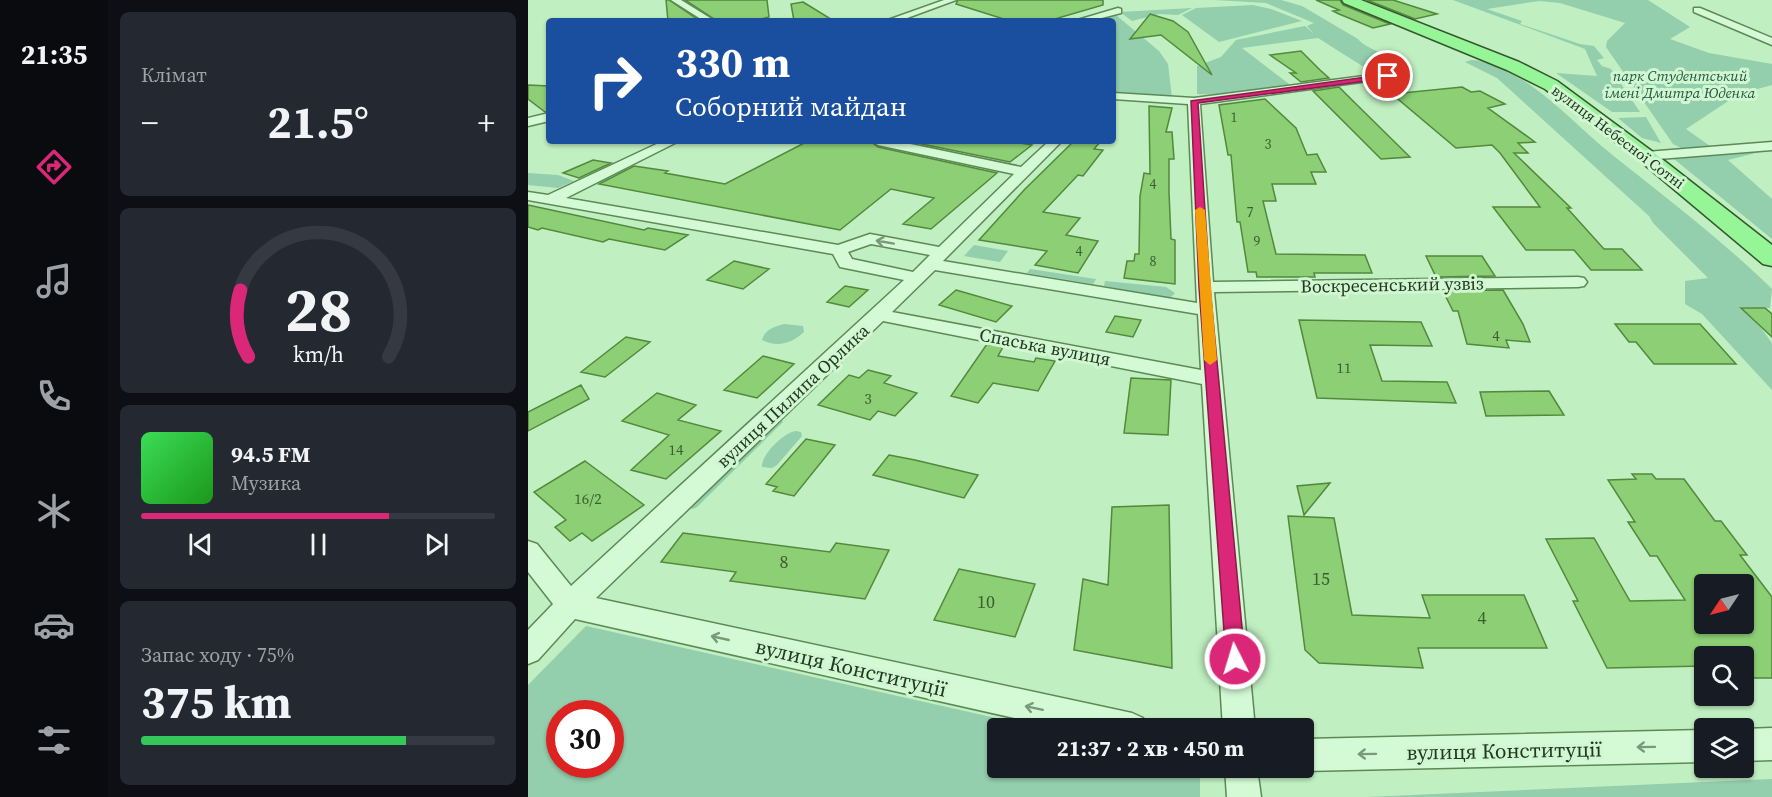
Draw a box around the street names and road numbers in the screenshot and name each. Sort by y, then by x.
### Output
street label: вулиця Небесної Сотні [1548,80,1689,194]
street label: Воскресенський узвіз [1300,270,1484,299]
street label: вулиця Пилипа Орлика [711,318,875,473]
street label: Спаська вулиця [977,322,1113,371]
street label: вулиця Конституції [753,631,950,704]
street label: вулиця Конституції [1406,734,1603,767]

